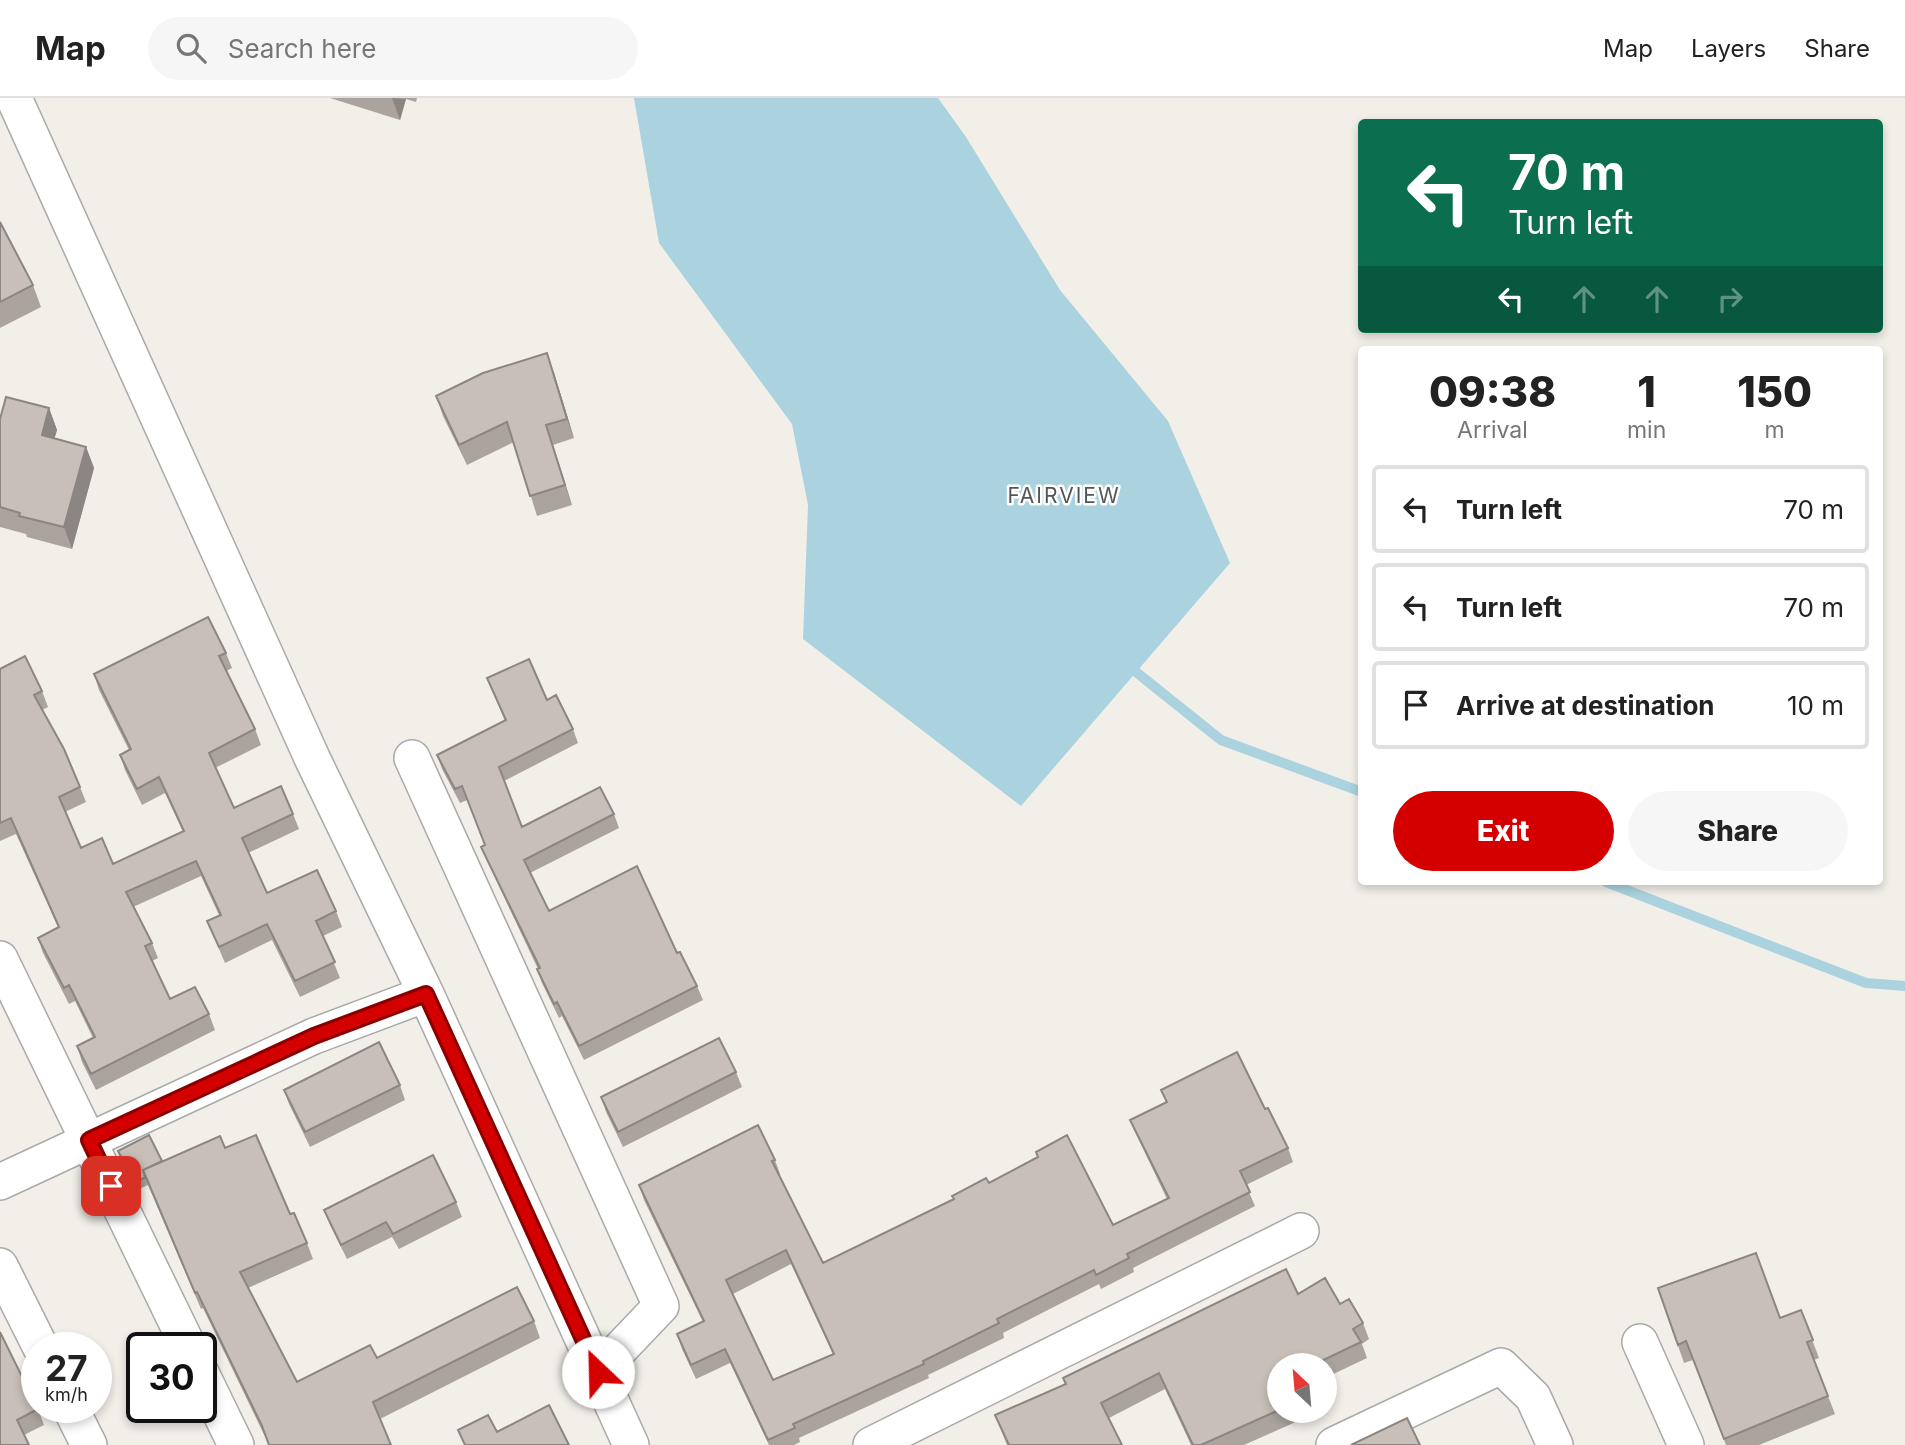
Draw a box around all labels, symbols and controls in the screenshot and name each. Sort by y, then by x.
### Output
search box [148,17,638,80]
text: Map [35,28,106,68]
icon: search [172,29,210,67]
text: Search here [228,33,376,64]
text: Map [1603,34,1653,63]
text: Layers [1691,34,1766,63]
text: Share [1804,34,1870,63]
text: 70 m [1508,143,1625,202]
icon: left [1393,147,1484,238]
text: Turn left [1508,203,1633,242]
icon: left [1492,280,1530,318]
icon: ahead [1565,280,1603,318]
icon: ahead [1638,280,1676,318]
icon: right [1711,280,1749,318]
text: 09:38 [1429,366,1556,417]
text: 1 [1637,366,1656,417]
text: 150 [1737,366,1812,417]
text: Arrival [1457,416,1528,444]
text: min [1627,416,1666,444]
text: m [1765,416,1785,444]
district label: FAIRVIEW [1007,483,1121,508]
icon: left [1397,490,1435,528]
text: Turn left [1456,494,1562,525]
text: 70 m [1783,494,1844,525]
icon: left [1397,588,1435,626]
text: Turn left [1456,592,1562,623]
text: 70 m [1783,592,1844,623]
icon: arrive [1397,686,1435,724]
text: Arrive at destination [1456,690,1715,721]
text: 10 m [1787,690,1844,721]
button: Exit [1393,791,1614,871]
button: Share [1628,791,1848,871]
pin [81,1156,141,1216]
icon: arrive [92,1167,130,1205]
speed limit sign: 30 [126,1332,217,1423]
position arrow [561,1335,635,1409]
text: 27 [45,1347,88,1389]
north arrow [1267,1353,1337,1423]
map controls [1267,1353,1337,1423]
text: km/h [45,1384,88,1405]

